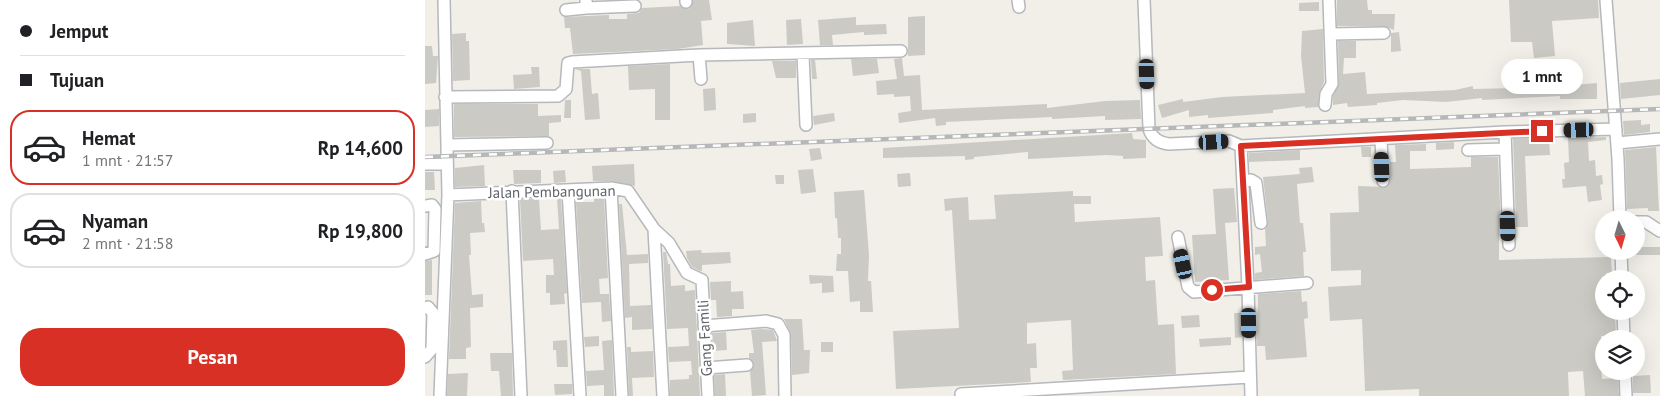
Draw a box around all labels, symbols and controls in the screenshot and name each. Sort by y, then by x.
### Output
text: Jemput [50,19,108,43]
callout: 1 mnt [1501,58,1583,94]
car [1138,59,1155,89]
text: 1 mnt [1522,66,1562,86]
text: Tujuan [50,68,104,92]
route end [1531,120,1553,142]
car [1563,122,1594,138]
icon: car [22,125,67,170]
text: Hemat [82,126,135,150]
car [1198,134,1229,150]
text: Rp 14,600 [318,136,403,160]
text: 1 mnt · 21:57 [82,150,173,170]
car [1373,152,1390,182]
street label: Jalan Pembangunan [487,181,616,202]
icon: car [22,208,67,253]
text: Nyaman [82,209,148,233]
north arrow [1595,210,1645,260]
map controls [1595,210,1645,380]
car [1499,211,1516,241]
text: Rp 19,800 [318,219,403,243]
text: 2 mnt · 21:58 [82,233,173,253]
car [1172,248,1193,280]
button: locate [1595,270,1645,320]
route start [1201,279,1223,301]
street label: Gang Famili [693,299,716,377]
car [1241,308,1256,338]
button: Pesan [20,328,405,386]
button: layers [1595,330,1645,380]

